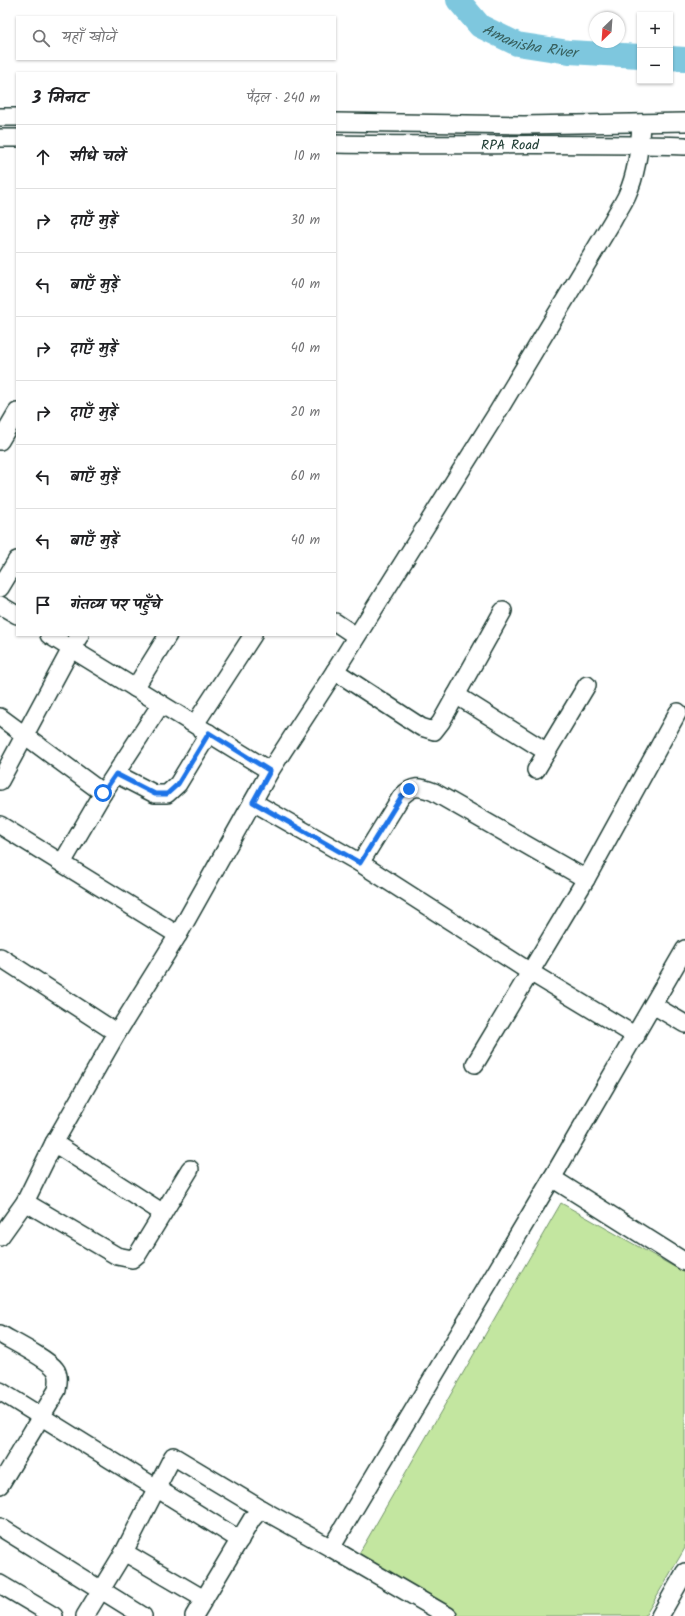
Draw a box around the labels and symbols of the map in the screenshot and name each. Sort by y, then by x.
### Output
north arrow [589,12,625,48]
water label: Amanisha River [478,18,581,66]
street label: RPA Road [481,135,540,157]
route end [400,780,418,798]
route start [94,784,112,802]

